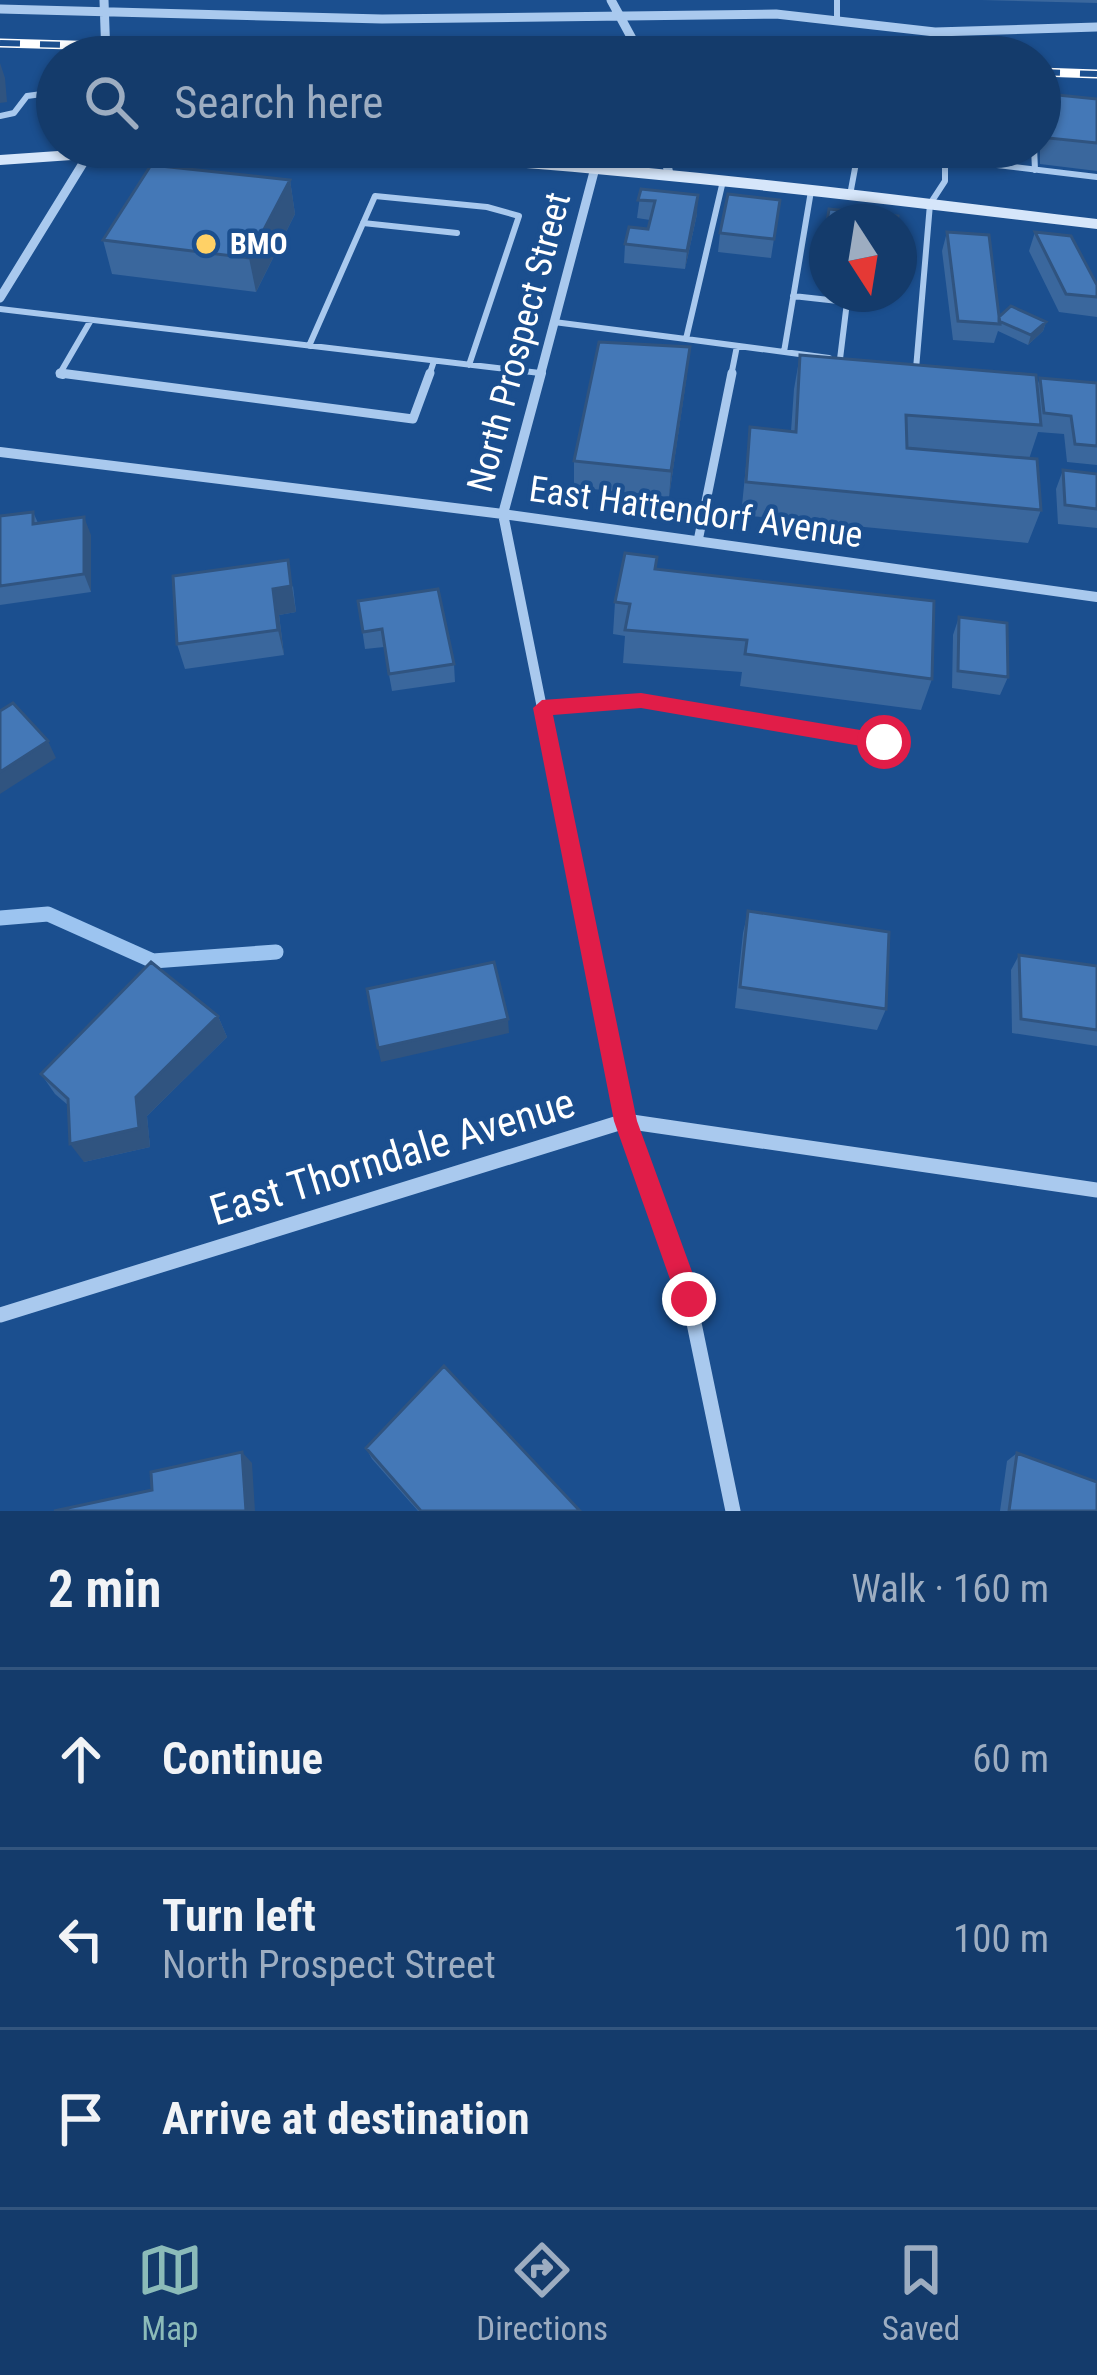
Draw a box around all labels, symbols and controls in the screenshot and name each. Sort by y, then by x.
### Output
search box [36,36,1061,168]
icon: search [78,69,144,135]
text: Search here [174,76,383,129]
street label: North Prospect Street [459,188,579,496]
north arrow [809,204,917,312]
place label: BMO [230,226,288,261]
marker: BMO [193,231,219,257]
street label: East Hattendorf Avenue [527,468,865,556]
route start [857,715,911,769]
street label: East Thorndale Avenue [204,1078,580,1235]
route end [662,1272,716,1326]
text: 2 min [48,1560,161,1619]
text: Walk · 160 m [851,1566,1049,1612]
icon: ahead [48,1726,114,1792]
text: Continue [162,1732,323,1785]
text: 60 m [972,1736,1049,1782]
text: Turn left [162,1889,316,1942]
icon: left [48,1906,114,1972]
text: 100 m [953,1916,1049,1962]
text: North Prospect Street [162,1942,496,1988]
icon: arrive [48,2086,114,2152]
text: Arrive at destination [162,2092,530,2145]
tab: Map [137,2237,203,2348]
tab: Directions [476,2237,608,2348]
tab: Saved [882,2237,960,2348]

